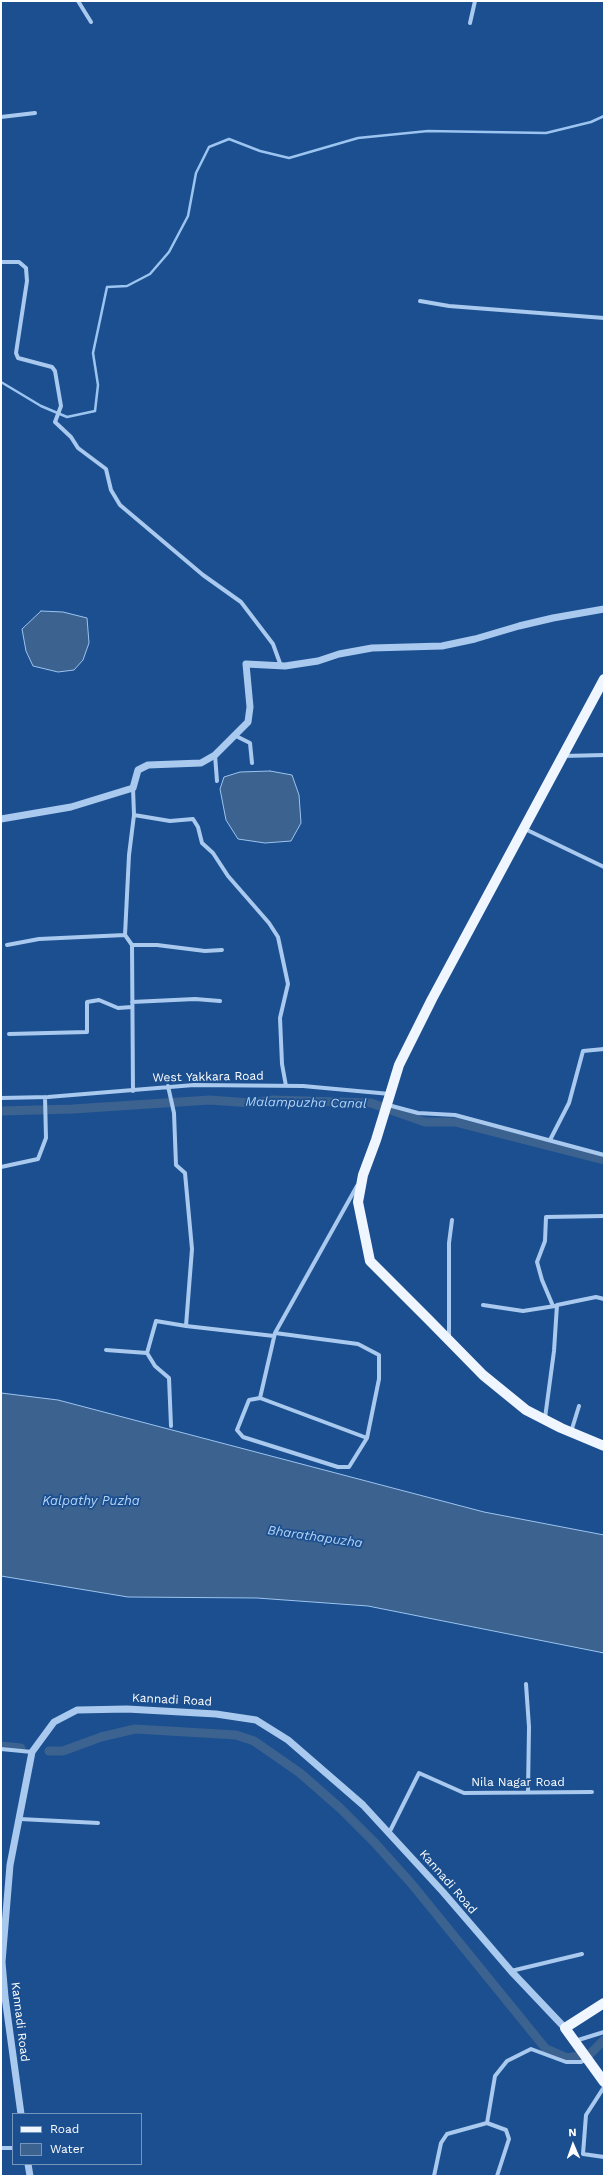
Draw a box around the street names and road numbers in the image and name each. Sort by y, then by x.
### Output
street label: West Yakkara Road [152,1069,264,1085]
street label: Kannadi Road [132,1691,212,1709]
street label: Nila Nagar Road [471,1775,565,1789]
street label: Kannadi Road [416,1847,480,1917]
street label: Kannadi Road [8,1981,32,2063]

